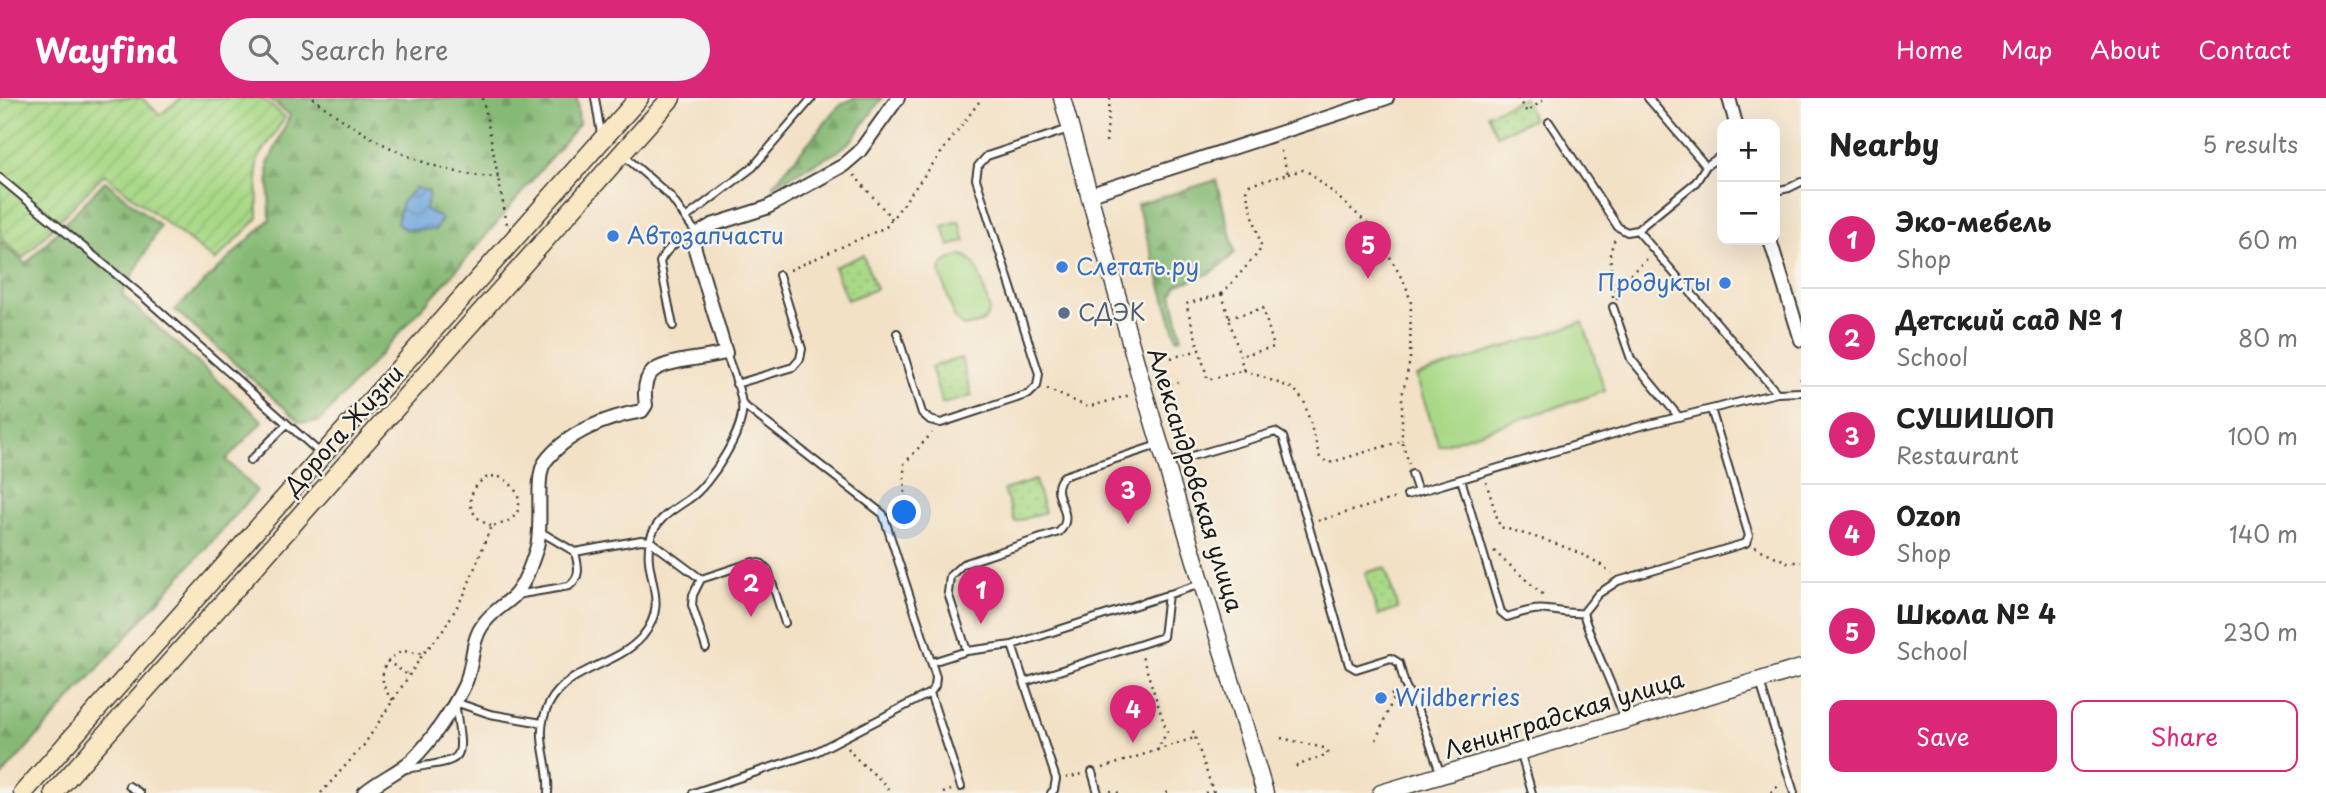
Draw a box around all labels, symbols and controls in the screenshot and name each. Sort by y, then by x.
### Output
search box [220,18,710,81]
text: Wayfind [35,24,178,74]
icon: search [244,30,282,68]
text: Search here [300,30,448,69]
text: Home [1896,31,1963,67]
text: Map [2001,31,2052,67]
text: About [2090,31,2160,67]
text: Contact [2198,31,2291,67]
map controls [1717,119,1780,245]
button: + [1717,119,1780,182]
text: Nearby [1829,121,1939,166]
text: 5 results [2202,126,2298,161]
button: − [1717,182,1780,245]
text: Эко-мебель [1896,202,2052,241]
place label: Автозапчасти [627,217,784,252]
pin: 5 [1345,221,1391,279]
text: 1 [1847,222,1858,257]
text: 60 m [2238,222,2298,257]
marker: Автозапчасти [605,228,621,244]
text: Shop [1896,241,1951,276]
place label: Слетать.ру [1076,248,1199,283]
marker: Слетать.ру [1054,259,1070,275]
place label: Продукты [1597,264,1711,299]
marker: Продукты [1717,275,1733,291]
place label: СДЭК [1078,294,1145,329]
text: Детский сад № 1 [1896,300,2123,339]
marker: СДЭК [1056,305,1072,321]
text: 2 [1844,320,1860,355]
text: 80 m [2238,320,2298,355]
text: School [1896,339,1968,374]
street label: Александровская улица [1140,343,1254,617]
street label: Дорога Жизни [274,356,411,503]
text: СУШИШОП [1896,398,2055,437]
text: 3 [1844,418,1860,453]
text: 100 m [2228,418,2298,453]
text: Restaurant [1896,437,2019,472]
pin: 3 [1105,466,1151,524]
your location [887,495,921,529]
text: Ozon [1896,496,1961,535]
text: 4 [1844,516,1860,551]
text: 140 m [2229,516,2298,551]
text: Shop [1896,535,1951,570]
pin: 2 [728,559,774,617]
pin: 1 [958,566,1004,624]
text: Школа № 4 [1896,594,2056,633]
text: 5 [1845,614,1859,649]
text: 230 m [2223,614,2298,649]
text: School [1896,633,1968,668]
street label: Ленинградская улица [1439,660,1688,767]
place label: Wildberries [1395,679,1520,714]
pin: 4 [1110,685,1156,743]
marker: Wildberries [1373,690,1389,706]
button: Save [1829,700,2057,772]
button: Share [2071,700,2298,772]

